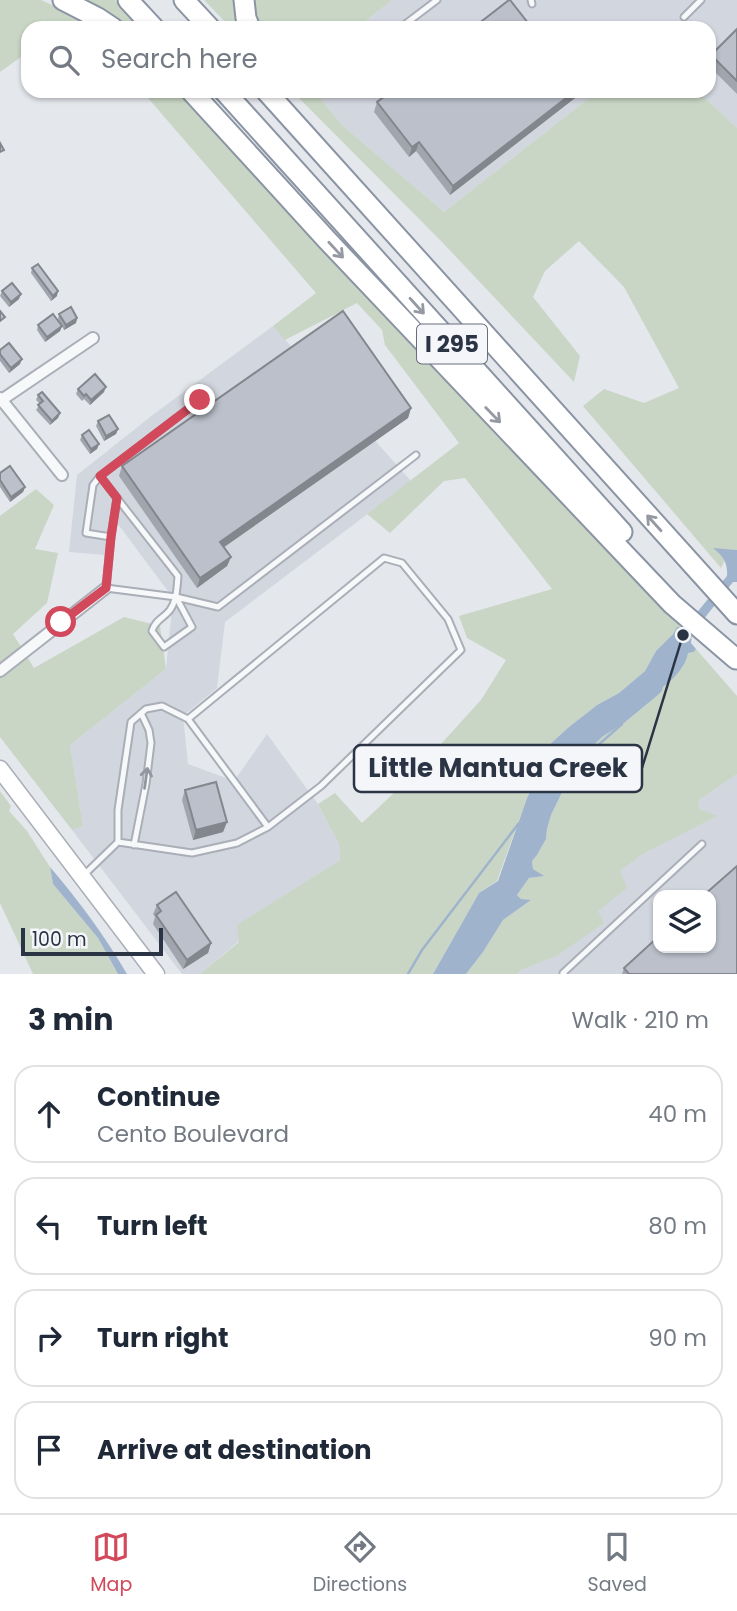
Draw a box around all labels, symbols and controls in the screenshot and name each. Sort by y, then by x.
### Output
search box [21,21,716,98]
icon: search [45,41,83,79]
text: Search here [101,41,258,77]
one-way arrow [328,241,344,259]
one-way arrow [409,297,426,314]
road number: I 295 [417,324,487,364]
route end [184,384,215,415]
one-way arrow [484,406,501,423]
one-way arrow [647,514,663,532]
route start [45,606,76,637]
callout: Little Mantua Creek [354,745,642,792]
text: Little Mantua Creek [368,750,628,786]
one-way arrow [140,767,153,790]
map controls [653,890,716,953]
button: layers [653,890,716,953]
scale bar [21,925,163,957]
text: 100 m [32,926,87,953]
text: 3 min [28,998,113,1041]
text: Walk · 210 m [571,1004,709,1036]
text: Continue [97,1079,220,1115]
icon: ahead [30,1095,68,1133]
text: 40 m [648,1098,707,1130]
text: Cento Boulevard [97,1118,289,1150]
icon: left [30,1207,68,1245]
text: Turn left [97,1208,208,1244]
text: 80 m [648,1210,707,1242]
icon: right [30,1319,68,1357]
text: Turn right [97,1320,229,1356]
text: 90 m [648,1322,707,1354]
icon: arrive [30,1431,68,1469]
text: Arrive at destination [97,1432,372,1468]
tab: Map [90,1528,132,1599]
tab: Directions [313,1528,407,1599]
tab: Saved [588,1528,647,1599]

